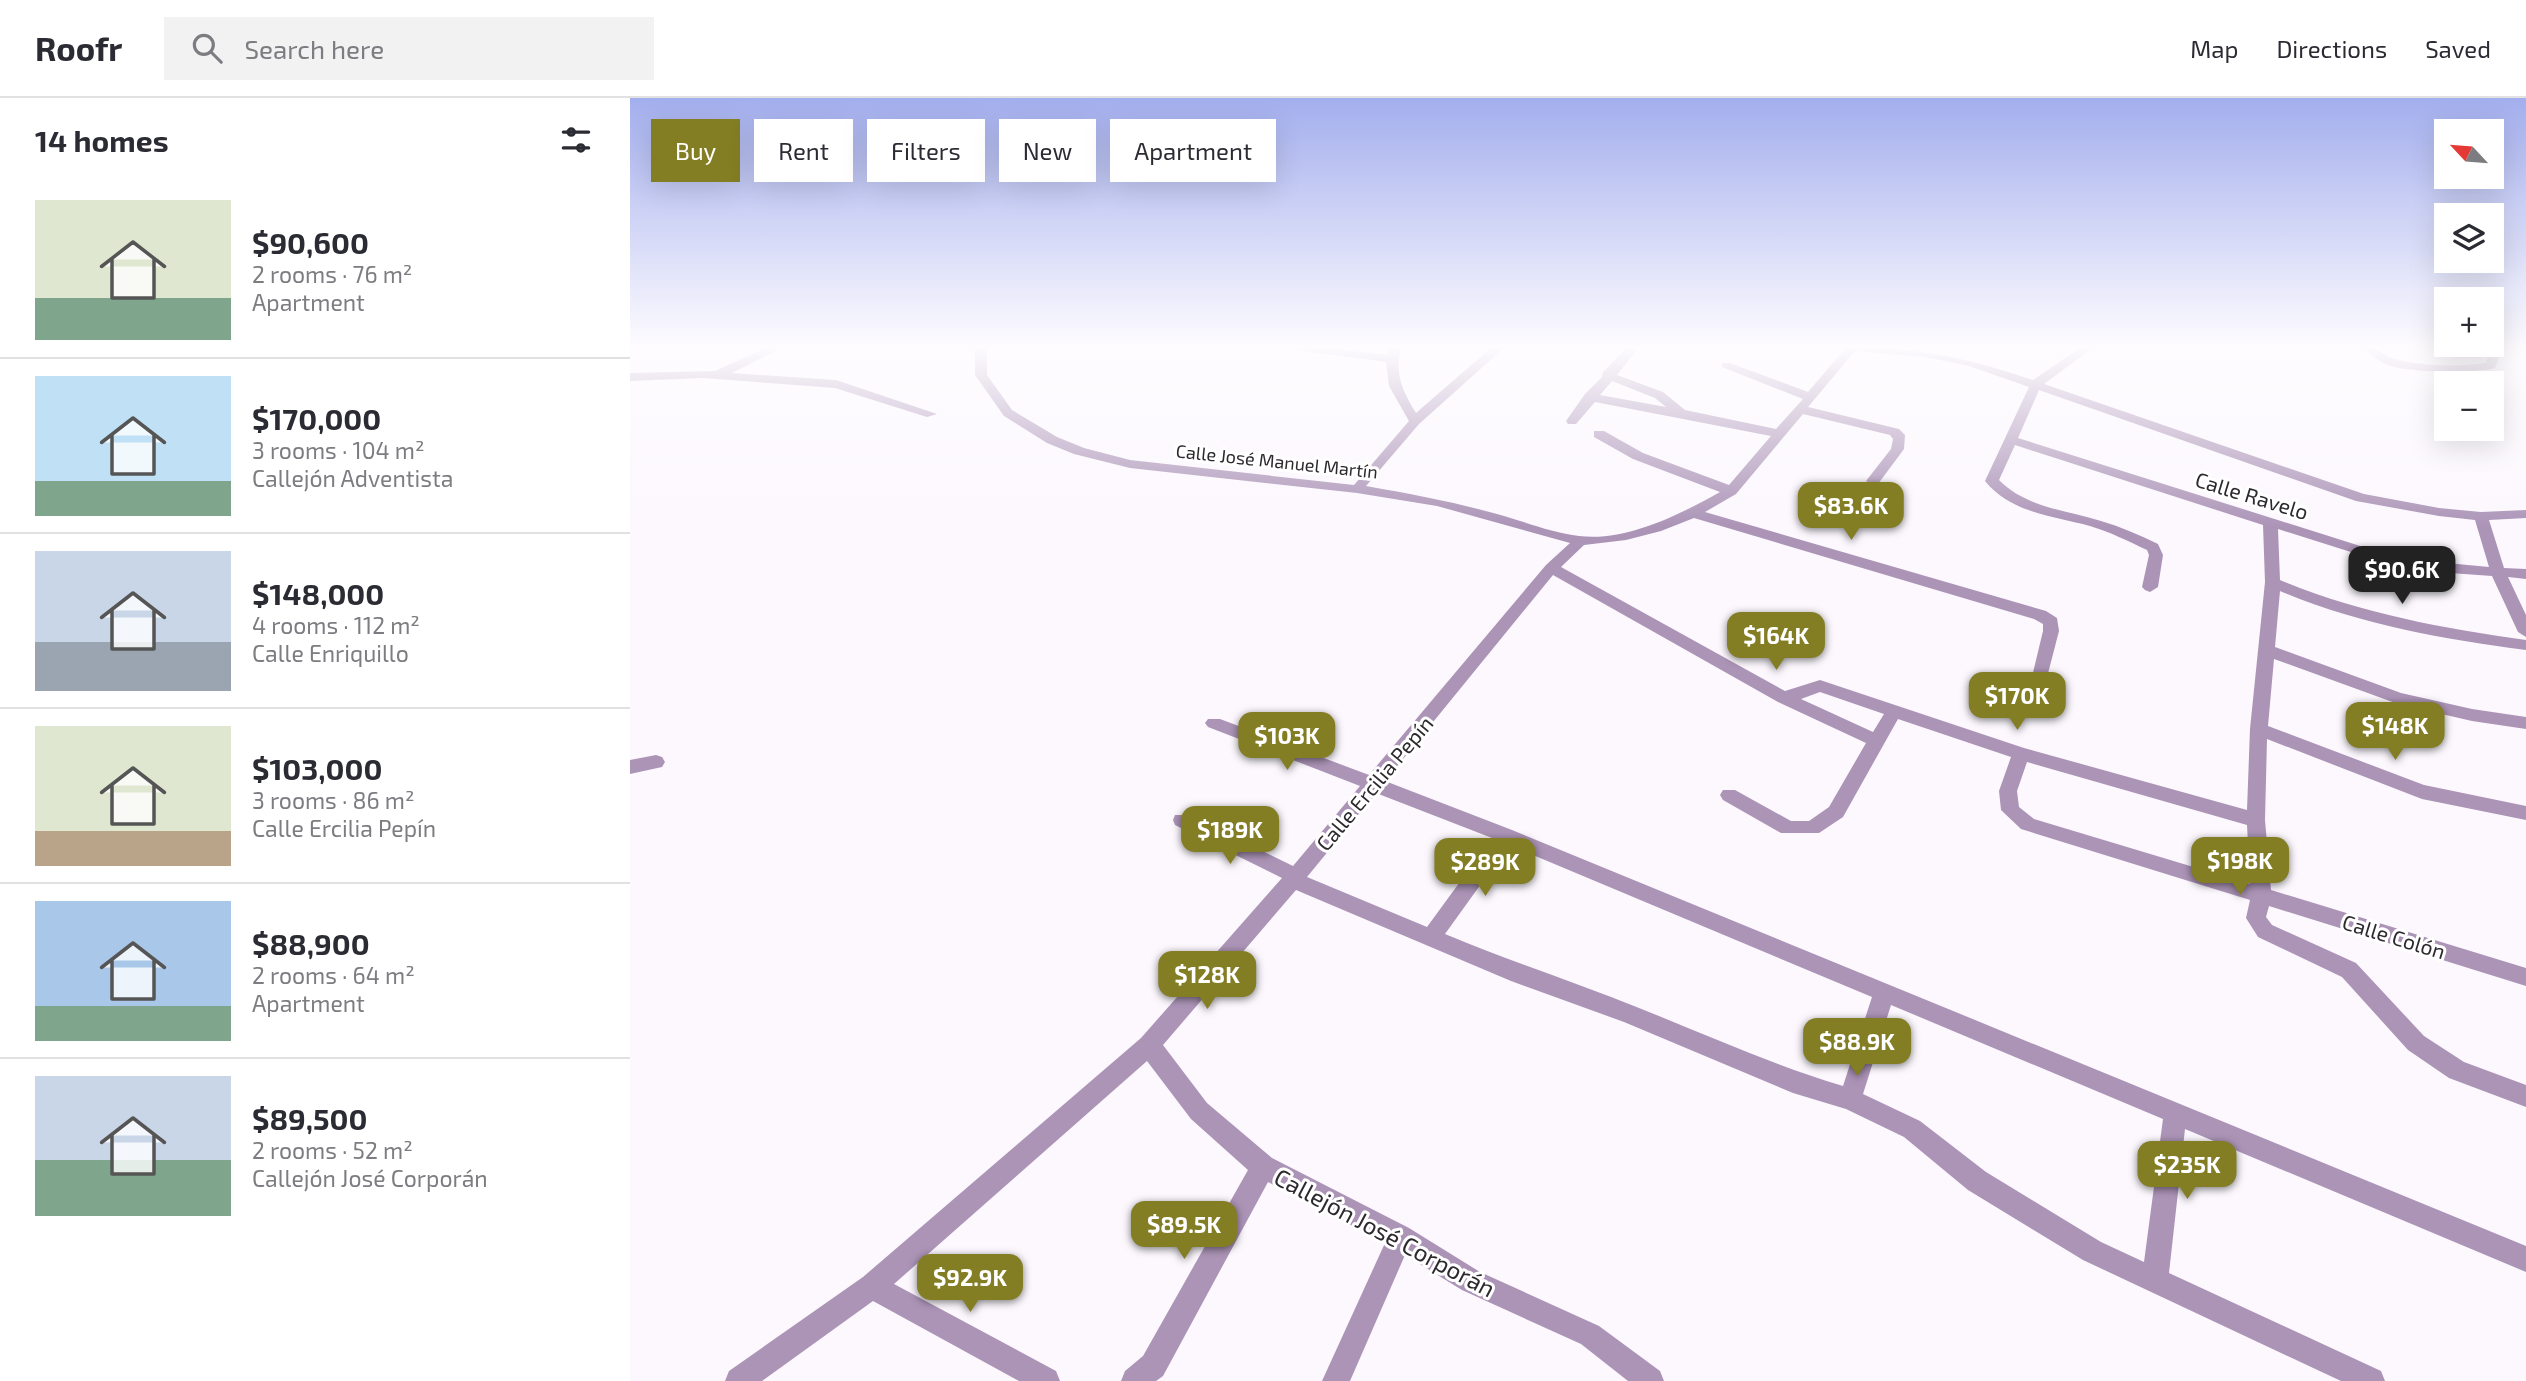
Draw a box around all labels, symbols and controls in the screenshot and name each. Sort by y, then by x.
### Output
search box [164,17,654,80]
text: Roofr [35,28,122,68]
icon: search [188,29,226,67]
text: Search here [244,33,384,64]
text: Map [2190,34,2238,63]
text: Directions [2276,34,2387,63]
text: Saved [2425,34,2491,63]
chip: Buy [651,119,740,182]
chip: Rent [754,119,853,182]
chip: Filters [867,119,985,182]
chip: New [999,119,1096,182]
chip: Apartment [1110,119,1276,182]
north arrow [2434,119,2504,189]
map controls [2434,119,2504,441]
icon: filters [557,121,595,159]
text: 14 homes [35,122,169,158]
button: layers [2434,203,2504,273]
text: $90,600 [252,224,369,260]
icon: home [91,228,175,312]
text: 2 rooms · 76 m² [252,260,412,288]
button: + [2434,287,2504,357]
text: Apartment [252,288,365,316]
button: − [2434,371,2504,441]
text: $170,000 [252,400,381,436]
icon: home [91,404,175,488]
text: 3 rooms · 104 m² [252,436,424,464]
street label: Calle José Manuel Martín [1175,439,1379,483]
text: Callejón Adventista [252,464,453,492]
street label: Calle Ravelo [2192,466,2312,524]
pin: $83.6K [1794,482,1908,542]
text: $83.6K [1814,491,1888,519]
pin: $90.6K [2345,546,2459,606]
text: $90.6K [2364,555,2440,583]
text: $148,000 [252,575,384,611]
icon: home [91,579,175,663]
text: 4 rooms · 112 m² [252,611,420,639]
pin: $164K [1727,612,1825,672]
text: $164K [1743,621,1809,649]
text: Calle Enriquillo [252,639,409,667]
pin: $170K [1968,672,2066,732]
text: $170K [1985,681,2049,709]
pin: $148K [2346,702,2444,762]
street label: Calle Ercilia Pepín [1310,711,1438,855]
text: $148K [2362,711,2428,739]
pin: $103K [1238,712,1336,772]
text: $103K [1254,721,1320,749]
text: $103,000 [252,750,382,786]
icon: home [91,754,175,838]
text: 3 rooms · 86 m² [252,786,414,814]
pin: $189K [1181,806,1279,866]
text: Calle Ercilia Pepín [252,814,436,842]
text: $189K [1197,815,1263,843]
pin: $289K [1436,838,1534,898]
pin: $198K [2191,838,2289,897]
text: $198K [2207,846,2273,874]
text: $289K [1450,847,1520,875]
street label: Calle Colón [2340,909,2448,963]
text: $88,900 [252,925,370,961]
icon: home [91,929,175,1013]
pin: $128K [1158,951,1256,1011]
text: $128K [1174,960,1240,988]
text: 2 rooms · 64 m² [252,961,415,989]
text: Apartment [252,989,365,1017]
pin: $88.9K [1800,1018,1914,1078]
text: $88.9K [1819,1027,1895,1055]
text: $89,500 [252,1100,367,1136]
icon: home [91,1104,175,1188]
text: 2 rooms · 52 m² [252,1136,413,1164]
pin: $235K [2138,1142,2236,1201]
text: $235K [2153,1150,2221,1178]
street label: Callejón José Corporán [1270,1161,1500,1303]
text: Callejón José Corporán [252,1164,488,1192]
pin: $89.5K [1127,1202,1241,1261]
text: $89.5K [1147,1210,1221,1238]
pin: $92.9K [913,1254,1027,1314]
text: $92.9K [933,1263,1007,1291]

